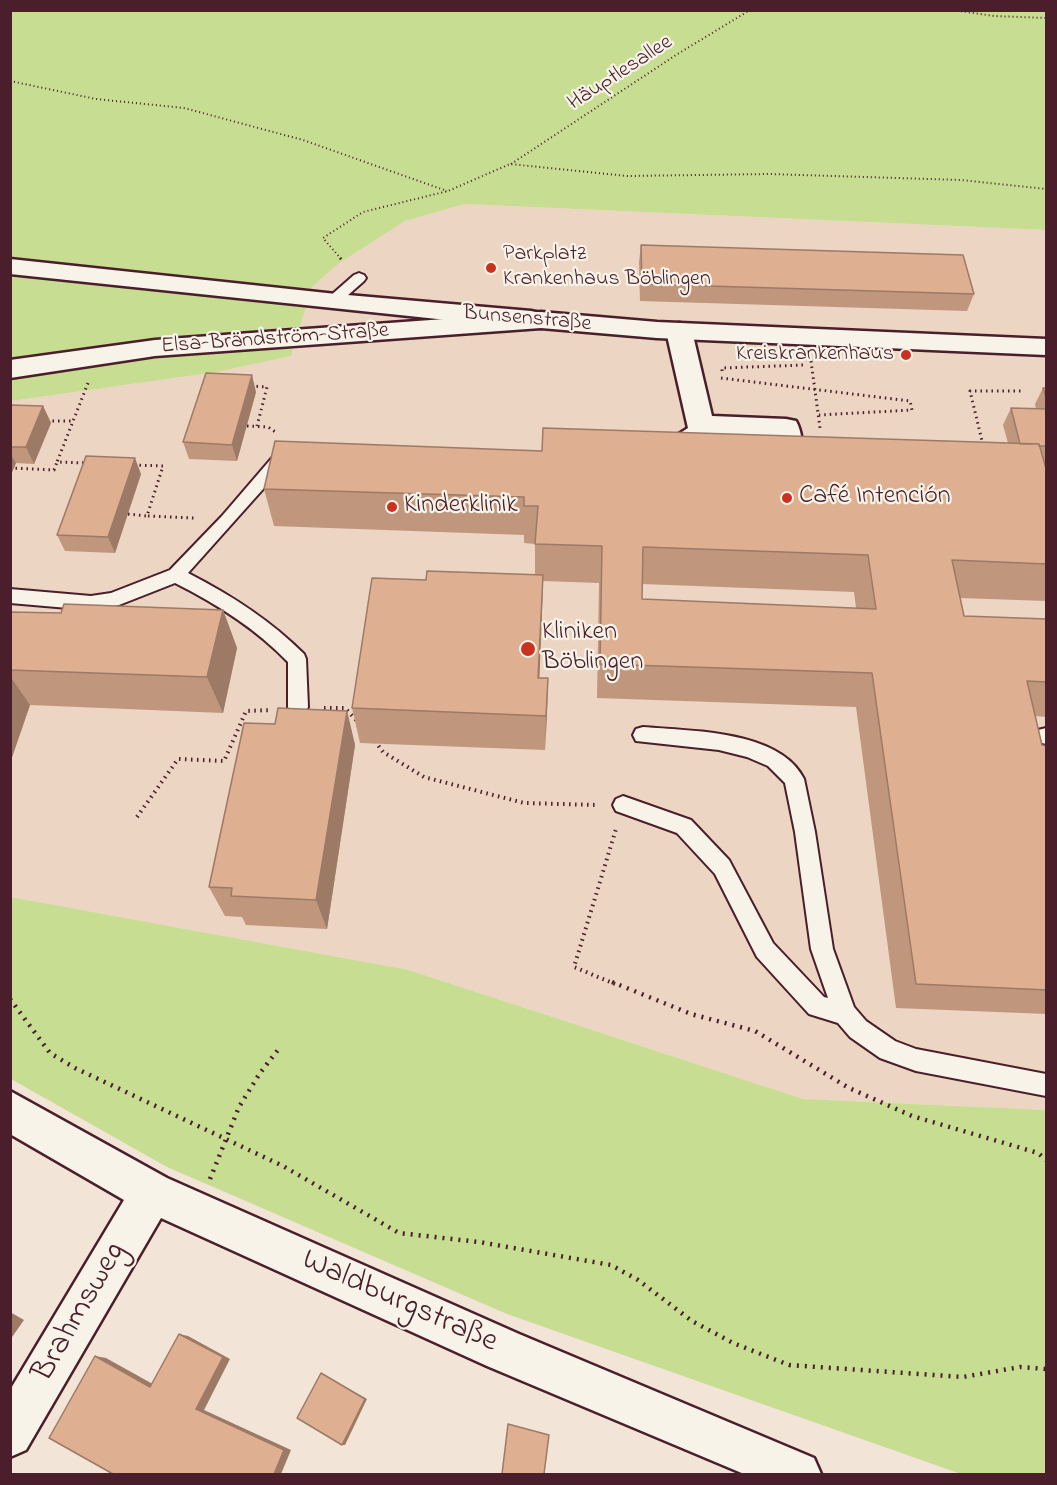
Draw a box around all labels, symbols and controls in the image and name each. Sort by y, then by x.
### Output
street label: Häuptlesallee [564,30,678,118]
place label: Parkplatz Krankenhaus Böblingen [503,242,711,294]
marker: Parkplatz Krankenhaus Böblingen [484,261,498,275]
street label: Bunsenstraße [462,301,592,339]
street label: Elsa-Brändström-Straße [160,319,390,361]
place label: Kreiskrankenhaus [736,342,894,368]
marker: Kreiskrankenhaus [899,348,913,362]
place label: Café Intención [799,482,951,514]
place label: Kinderklinik [404,491,518,523]
marker: Café Intención [780,491,794,505]
marker: Kinderklinik [385,500,399,514]
place label: Kliniken Böblingen [542,618,643,680]
marker: Kliniken Böblingen [519,640,537,658]
street label: Brahmsweg [26,1236,136,1390]
street label: Waldburgstraße [295,1243,503,1363]

